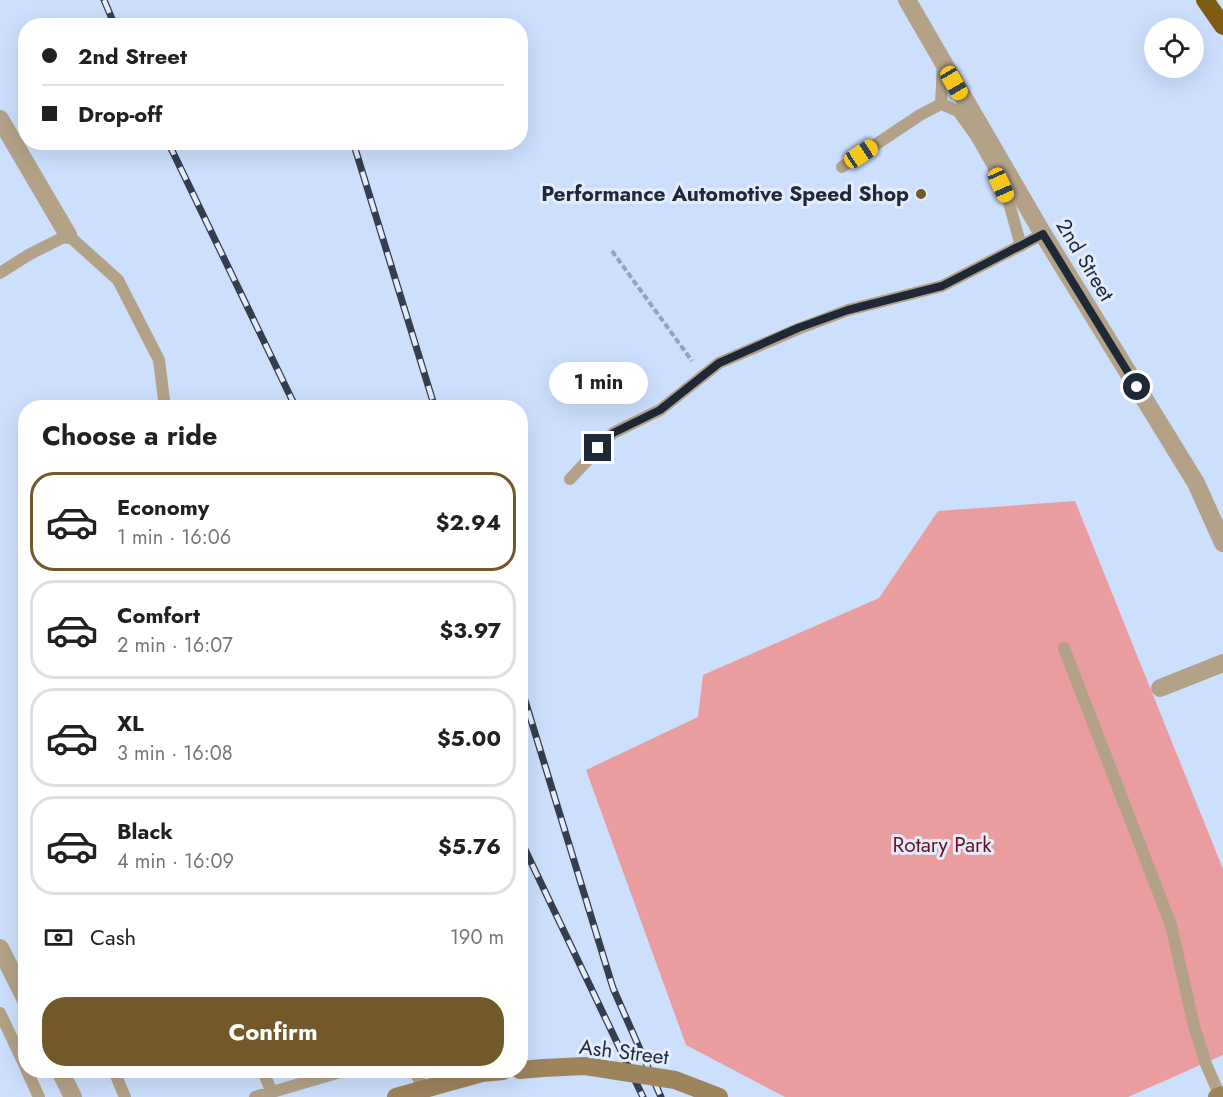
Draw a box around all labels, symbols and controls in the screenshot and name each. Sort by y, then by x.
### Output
map controls [1144,18,1204,78]
button: locate [1144,18,1204,78]
text: 2nd Street [78,40,187,72]
car [937,63,971,103]
text: Drop-off [78,98,162,130]
car [841,137,881,171]
car [985,165,1017,205]
place label: Performance Automotive Speed Shop [541,179,909,209]
marker: Performance Automotive Speed Shop [914,187,928,201]
street label: 2nd Street [1049,213,1121,307]
callout: 1 min [548,361,648,403]
text: 1 min [574,368,623,397]
route start [1123,373,1150,400]
text: Choose a ride [42,416,217,455]
route end [584,434,611,461]
text: Economy [117,491,209,523]
icon: car [45,495,99,549]
text: $2.94 [436,506,501,538]
text: 1 min · 16:06 [117,523,231,552]
text: Comfort [117,599,200,631]
icon: car [45,603,99,657]
text: $3.97 [440,614,501,646]
text: 2 min · 16:07 [117,631,233,660]
text: XL [117,707,144,739]
icon: car [45,711,99,765]
text: $5.00 [437,722,501,754]
text: 3 min · 16:08 [117,739,233,768]
text: Black [117,815,173,847]
icon: car [45,819,99,873]
text: $5.76 [438,830,501,862]
park label: Rotary Park [892,830,992,860]
text: 4 min · 16:09 [117,847,234,876]
icon: cash [42,921,75,954]
text: Cash [90,921,136,953]
text: 190 m [450,923,504,952]
button: Confirm [42,997,504,1066]
street label: Ash Street [578,1032,670,1072]

